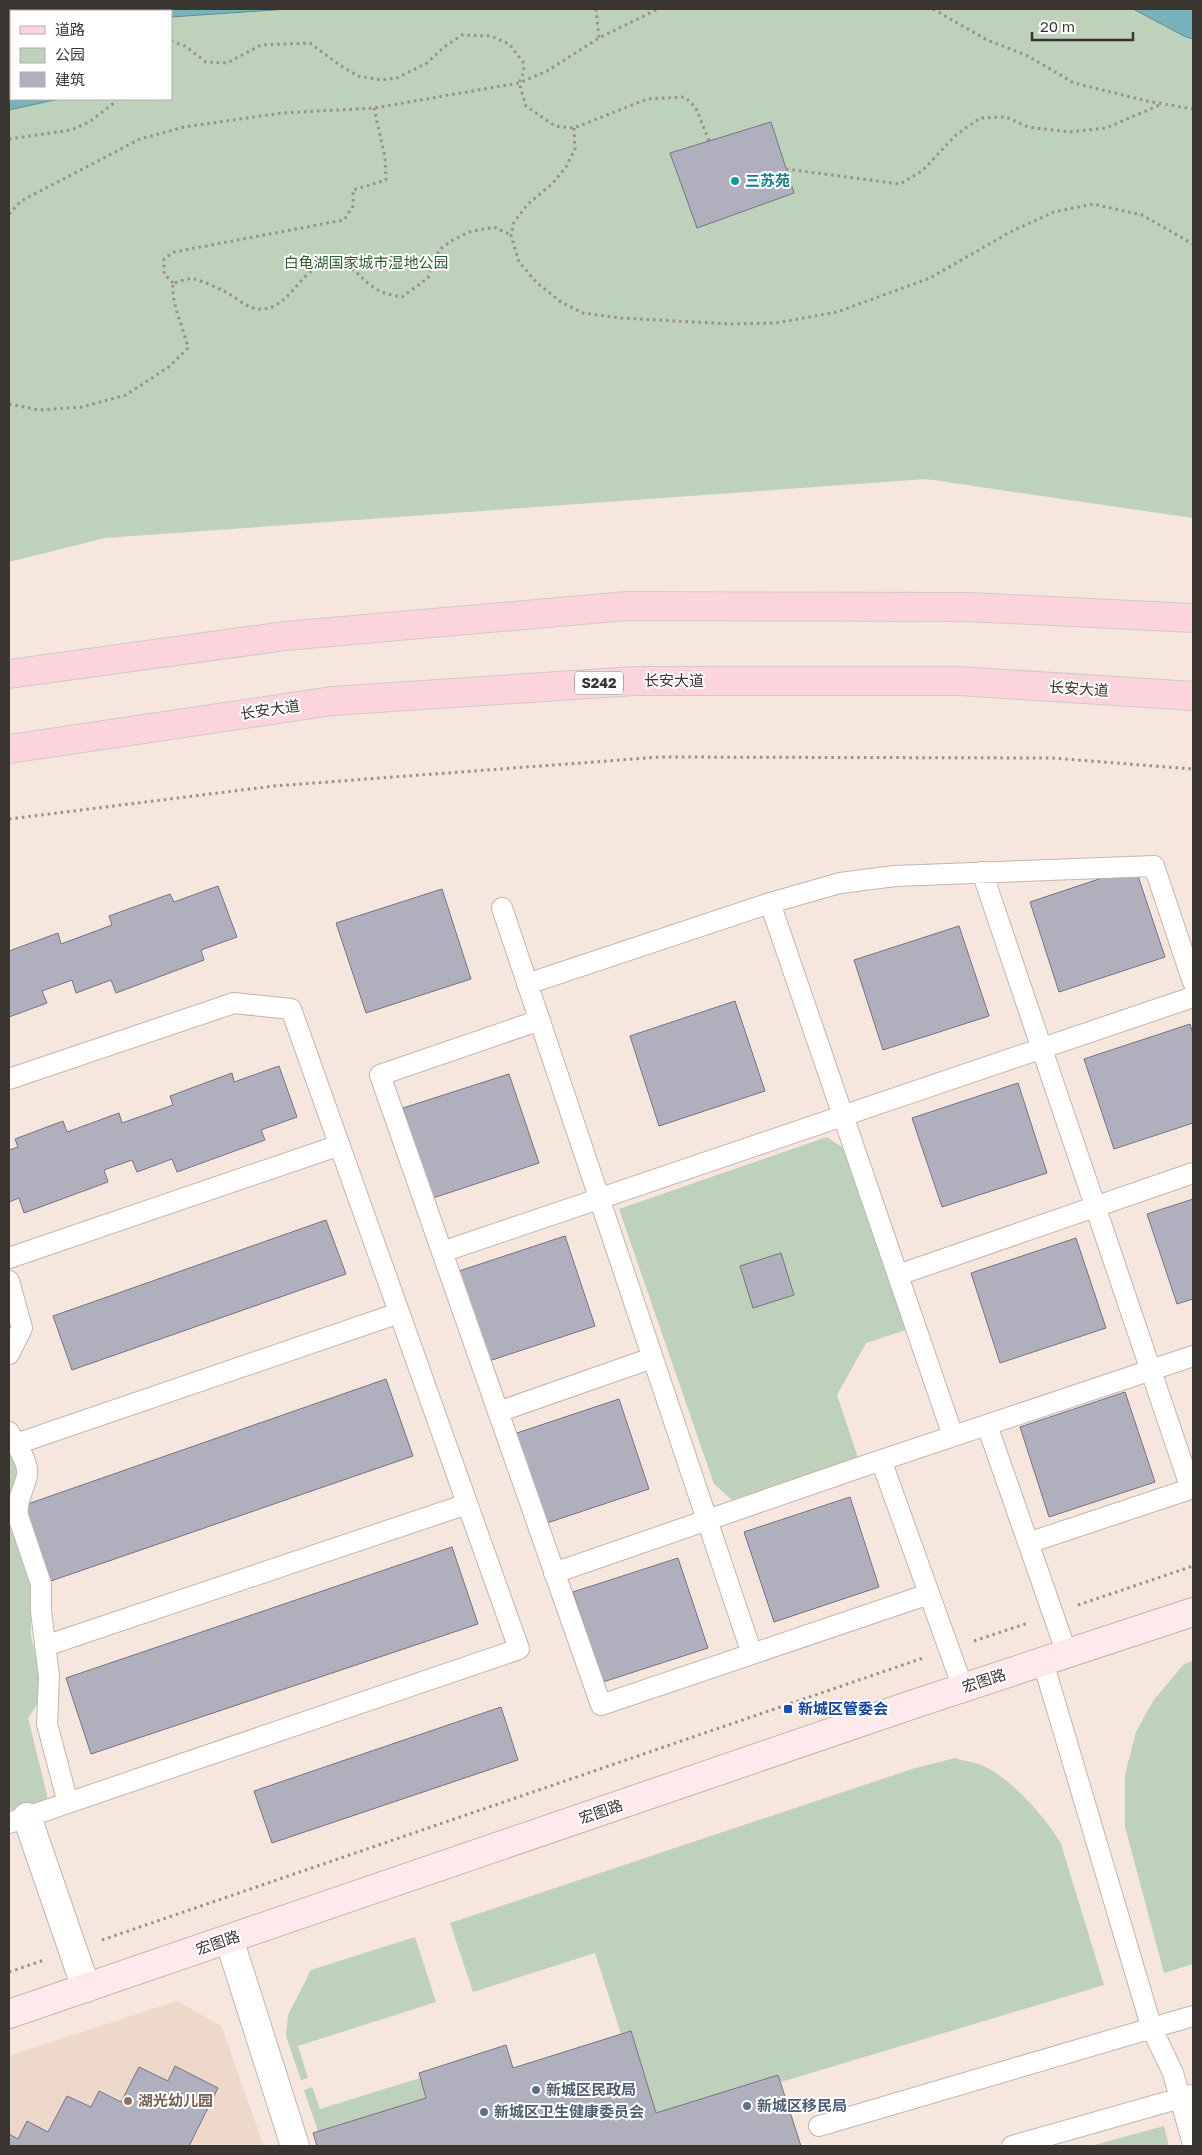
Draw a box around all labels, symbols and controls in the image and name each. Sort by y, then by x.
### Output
legend [10,10,172,100]
scale bar [1032,10,1133,42]
text: 20 m [1040,17,1075,35]
text: 道路 [55,20,85,38]
text: 公园 [55,45,85,63]
text: 建筑 [55,70,85,88]
place label: 三苏苑 [745,171,790,189]
marker: 三苏苑 [729,175,741,187]
park label: 白龟湖国家城市湿地公园 [283,253,449,271]
road number: S242 [575,671,623,694]
street label: 长安大道 [644,671,704,689]
street label: 长安大道 [1049,677,1110,699]
street label: 长安大道 [239,696,301,722]
street label: 宏图路 [960,1665,1008,1696]
place label: 新城区管委会 [798,1699,888,1717]
marker: 新城区管委会 [782,1703,794,1715]
street label: 宏图路 [576,1795,625,1827]
street label: 宏图路 [193,1926,242,1958]
place label: 新城区民政局 [546,2080,636,2098]
marker: 新城区民政局 [530,2084,542,2096]
place label: 湖光幼儿园 [138,2091,213,2109]
marker: 湖光幼儿园 [122,2095,134,2107]
place label: 新城区移民局 [757,2096,847,2114]
marker: 新城区移民局 [741,2100,753,2112]
place label: 新城区卫生健康委员会 [494,2102,644,2120]
marker: 新城区卫生健康委员会 [478,2106,490,2118]

